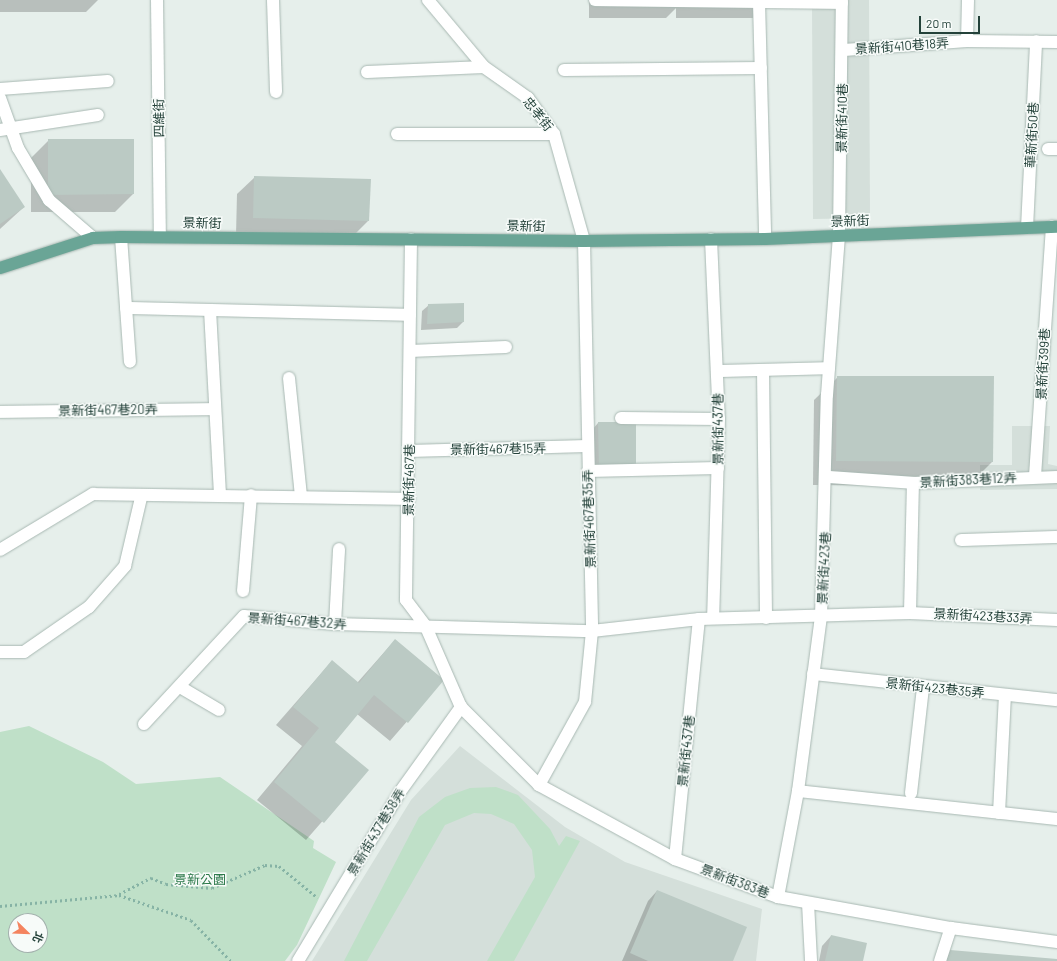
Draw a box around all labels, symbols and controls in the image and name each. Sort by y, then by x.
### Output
scale bar [921,8,982,34]
text: 20 m [926,16,952,30]
street label: 景新街410巷18弄 [854,35,950,57]
street label: 景新街410巷 [834,83,850,153]
street label: 忠孝街 [520,94,556,134]
street label: 四維街 [151,98,167,138]
street label: 華新街50巷 [1022,102,1042,168]
street label: 景新街 [830,213,870,229]
street label: 景新街 [182,215,222,231]
street label: 景新街 [506,218,546,234]
street label: 景新街399巷 [1033,328,1053,400]
street label: 景新街437巷 [710,393,726,465]
street label: 景新街467巷20弄 [58,401,158,419]
street label: 景新街467巷15弄 [450,440,546,458]
street label: 景新街467巷 [401,444,417,516]
street label: 景新街467巷35弄 [579,470,599,568]
street label: 景新街383巷12弄 [919,470,1017,490]
street label: 景新街423巷 [814,531,834,605]
street label: 景新街423巷33弄 [933,606,1033,626]
street label: 景新街467巷32弄 [247,610,347,632]
street label: 景新街423巷35弄 [885,675,985,701]
street label: 景新街437巷 [674,714,698,788]
street label: 景新街437巷38弄 [344,786,408,878]
street label: 景新街383巷 [699,861,771,901]
park label: 景新公園 [174,871,226,887]
north arrow [8,913,48,953]
text: 北 [30,930,47,945]

